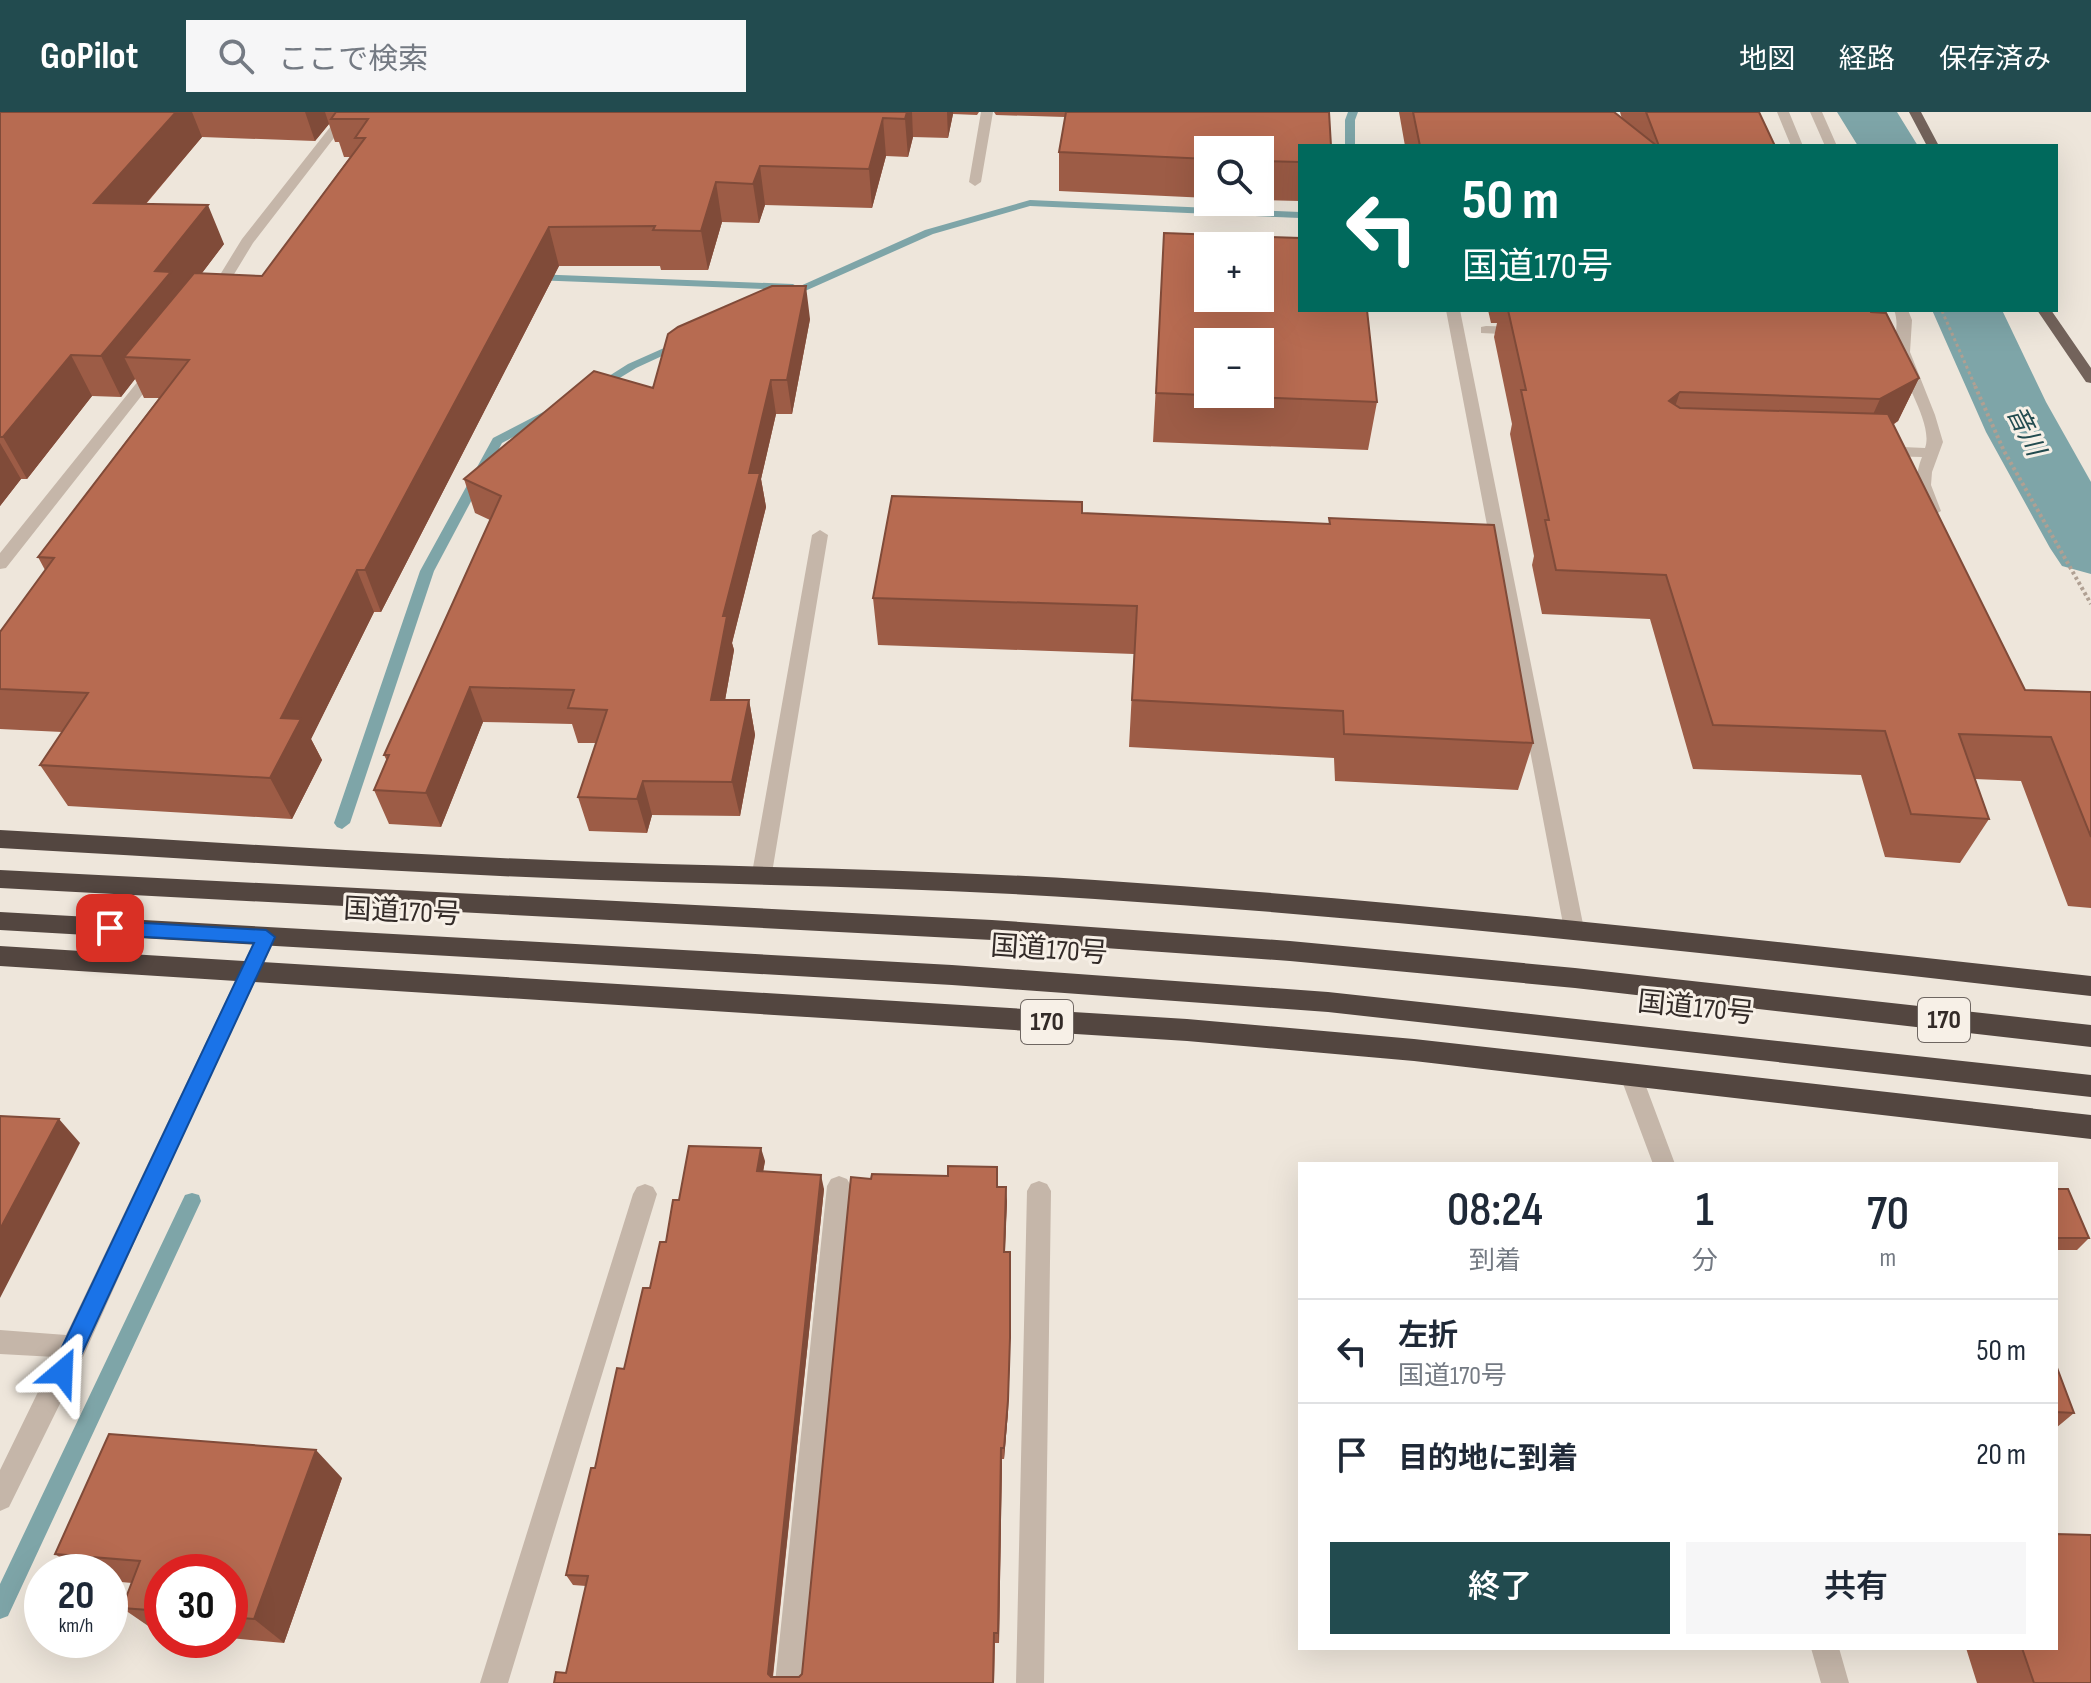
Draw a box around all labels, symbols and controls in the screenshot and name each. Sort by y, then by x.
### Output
search box [186,20,746,92]
text: GoPilot [40,34,138,79]
icon: search [214,34,258,78]
text: ここで検索 [278,42,428,78]
text: 地図 [1739,43,1795,76]
text: 経路 [1839,43,1895,76]
text: 保存済み [1939,43,2051,76]
map controls [1194,136,1274,408]
button: search [1194,136,1274,216]
text: 50 m [1462,168,1559,235]
icon: left [1330,176,1434,280]
button: + [1194,232,1274,312]
text: 国道170号 [1462,246,1613,289]
button: − [1194,328,1274,408]
water label: 音川 [1999,401,2052,464]
street label: 国道170号 [343,892,461,932]
pin [76,894,144,962]
icon: arrive [88,906,132,950]
street label: 国道170号 [989,929,1109,971]
street label: 国道170号 [1636,985,1756,1031]
road number: 170 [1918,998,1970,1042]
road number: 170 [1021,1000,1073,1044]
text: 08:24 [1447,1182,1543,1239]
text: 1 [1696,1182,1714,1239]
text: 70 [1867,1186,1909,1243]
text: m [1880,1243,1896,1274]
text: 到着 [1469,1246,1521,1277]
text: 分 [1692,1246,1718,1277]
text: 左折 [1398,1318,1458,1354]
icon: left [1330,1329,1374,1373]
position arrow [20,1330,104,1414]
text: 50 m [1977,1333,2026,1369]
text: 国道170号 [1398,1361,1507,1392]
icon: arrive [1330,1433,1374,1477]
text: 20 m [1976,1437,2026,1473]
text: 目的地に到着 [1398,1441,1578,1477]
button: 終了 [1330,1542,1670,1634]
button: 共有 [1686,1542,2026,1634]
speed limit sign: 30 [144,1554,248,1658]
text: 20 [58,1572,94,1620]
text: km/h [59,1614,93,1638]

